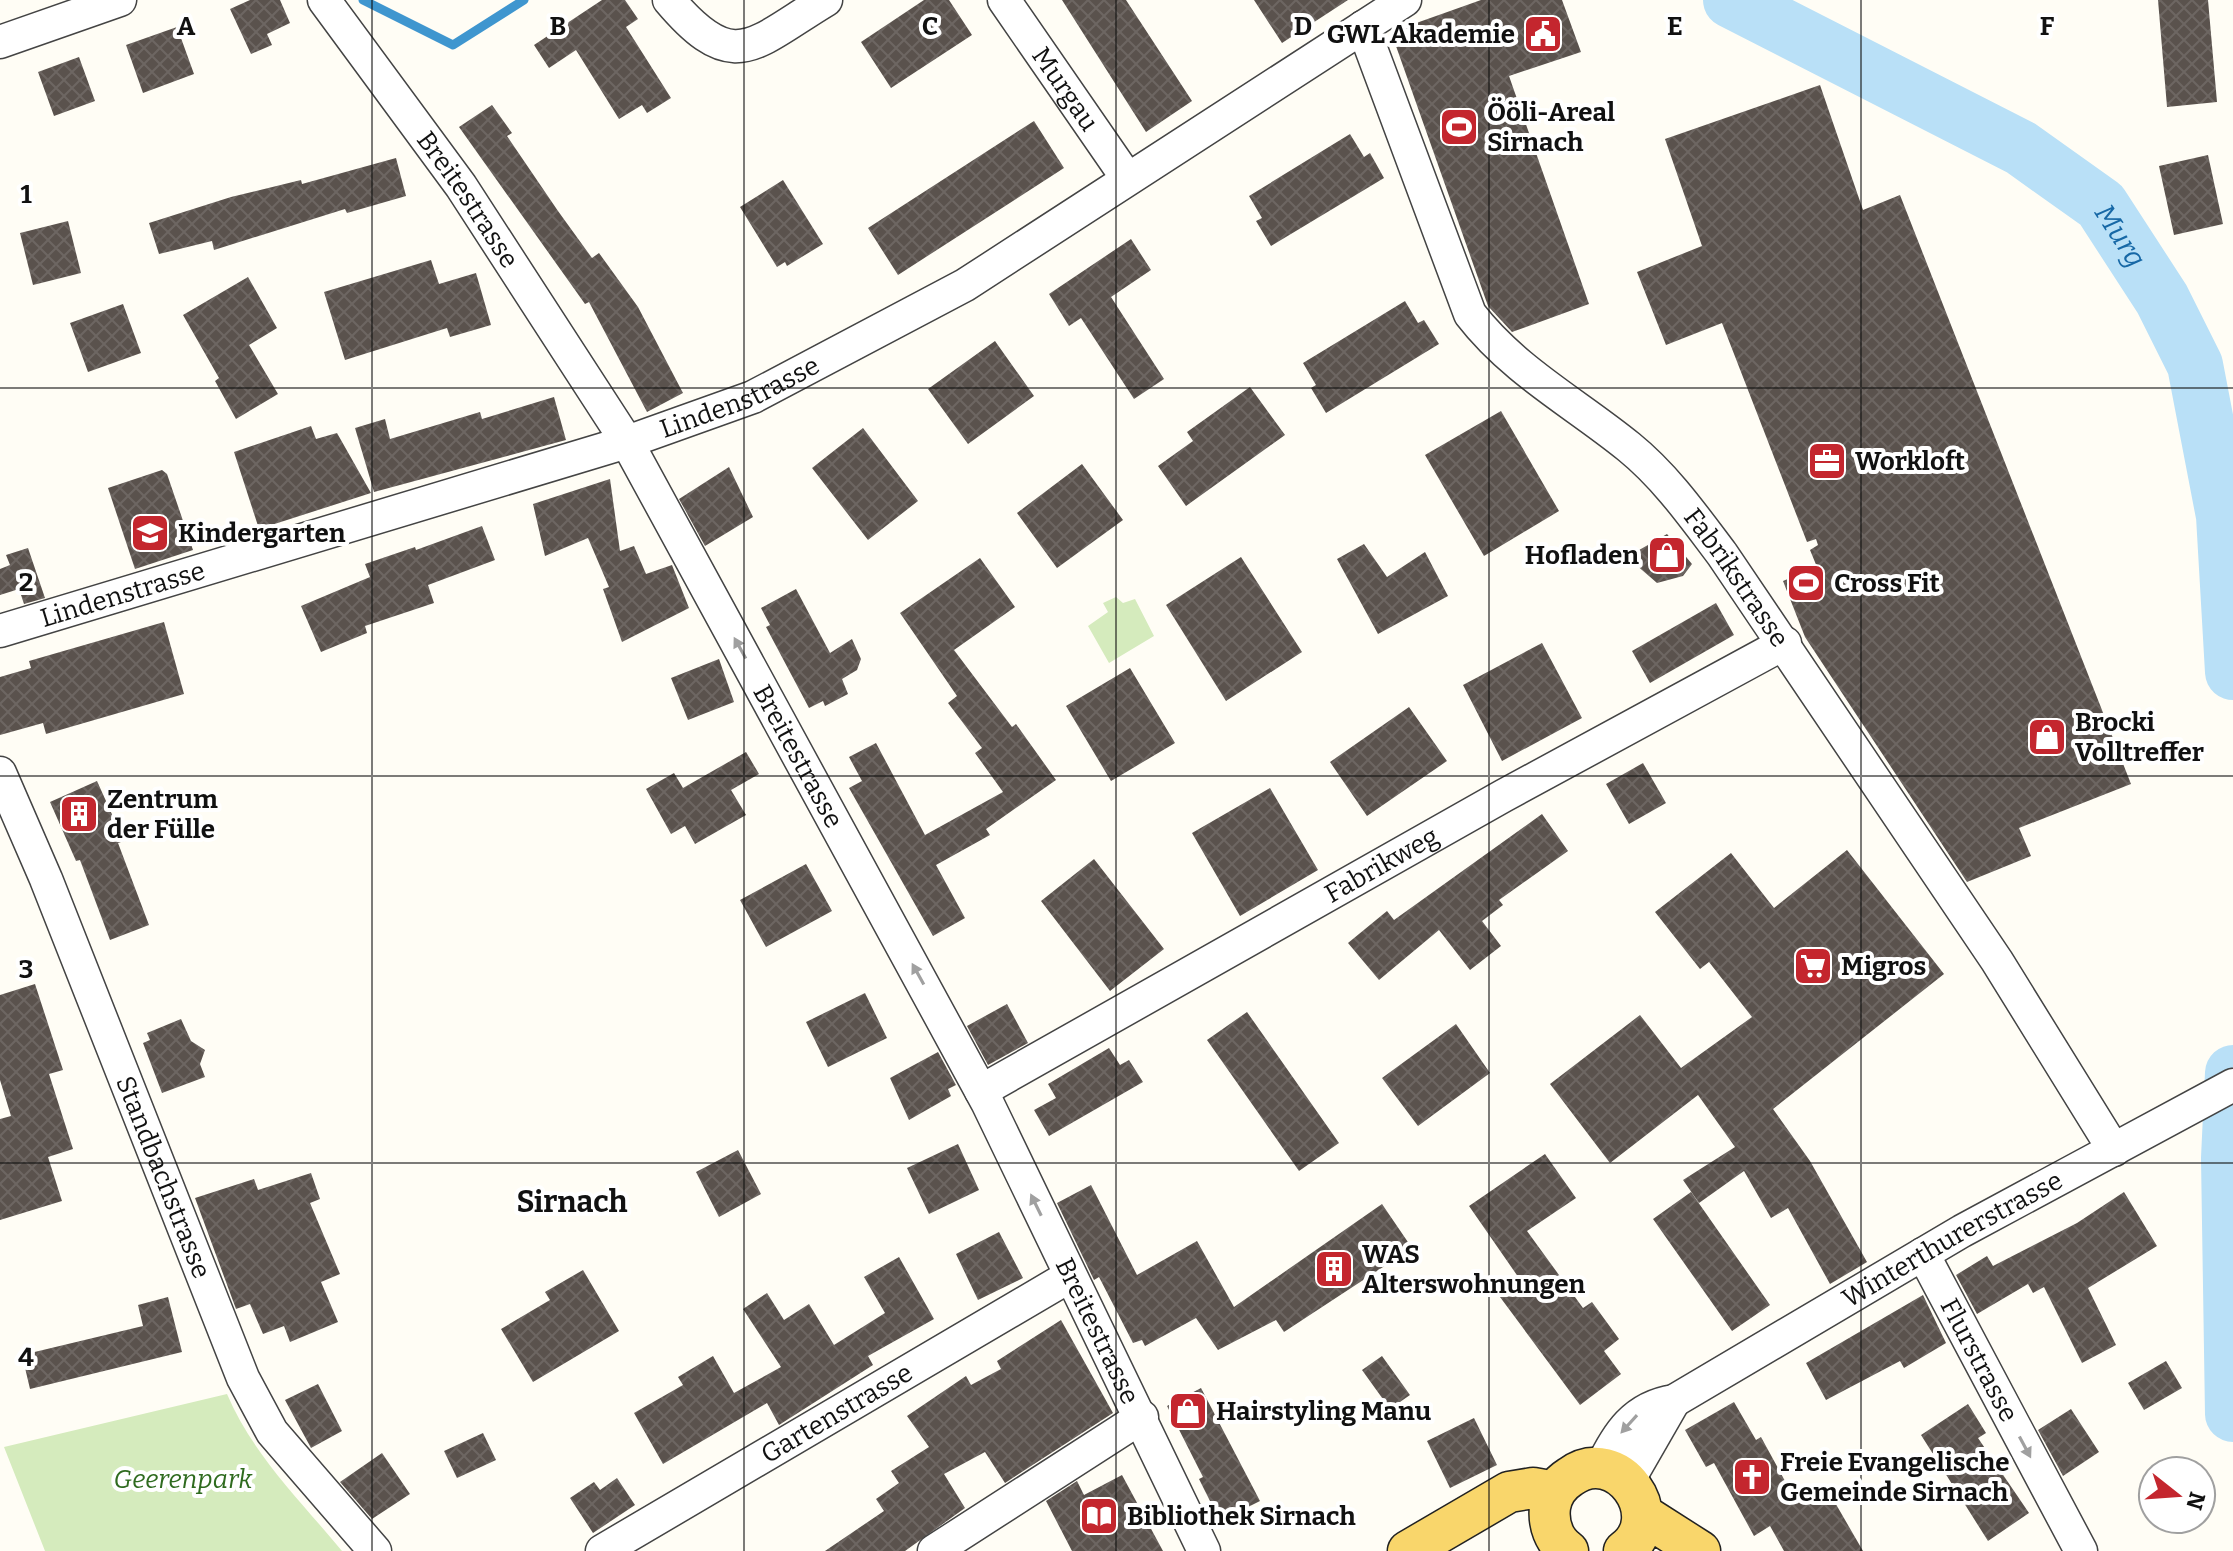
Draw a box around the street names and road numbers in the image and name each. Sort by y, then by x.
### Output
street label: Murgau [1025,41,1105,137]
street label: Breitestrasse [410,125,525,274]
street label: Lindenstrasse [656,350,825,445]
street label: Fabrikstrasse [1677,502,1795,653]
street label: Lindenstrasse [37,555,209,634]
street label: Breitestrasse [746,680,849,833]
street label: Fabrikweg [1319,821,1444,909]
street label: Standbachstrasse [109,1072,217,1283]
street label: Winterthurerstrasse [1837,1165,2068,1314]
street label: Breitestrasse [1049,1253,1146,1409]
street label: Flurstrasse [1934,1293,2024,1427]
street label: Gartenstrasse [756,1357,918,1470]

